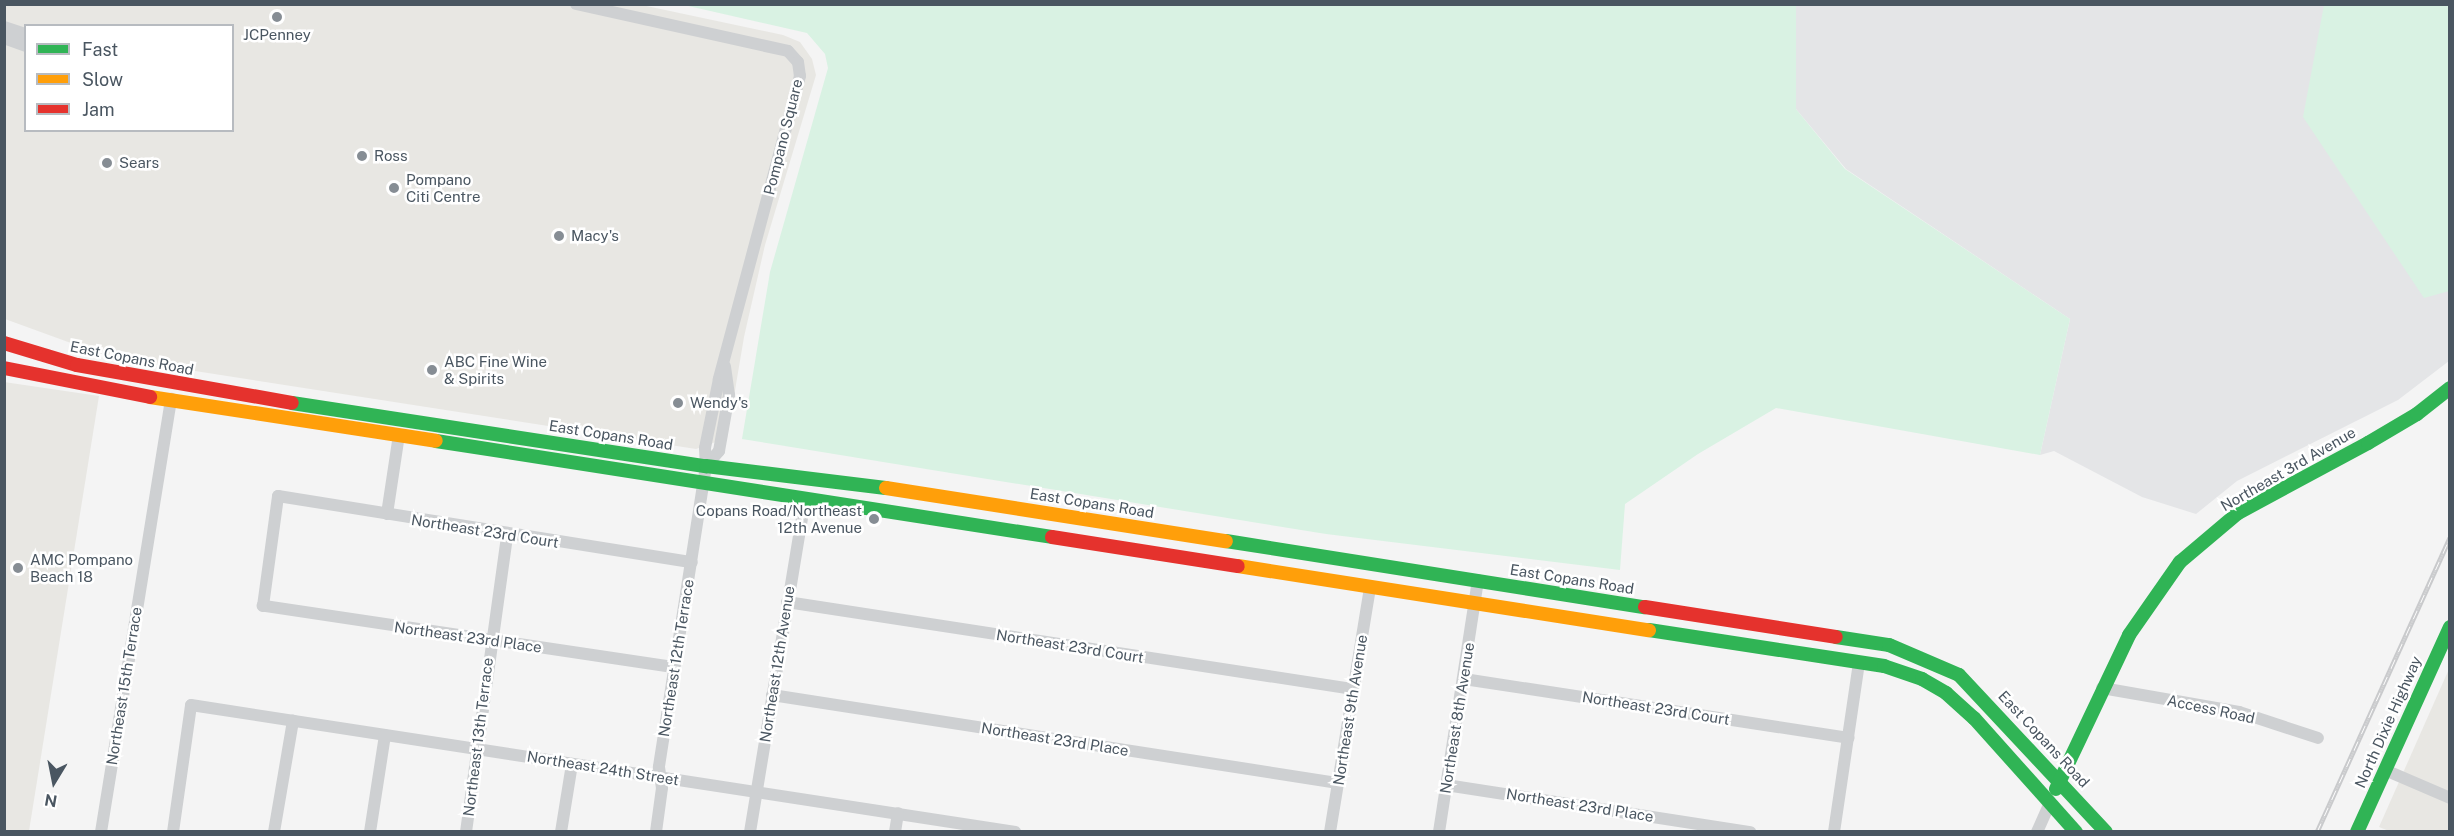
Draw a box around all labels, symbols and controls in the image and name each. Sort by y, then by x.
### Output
marker: JCPenney [270,10,284,24]
legend [24,24,234,132]
place label: JCPenney [243,26,311,44]
text: Fast [82,39,118,60]
text: Slow [82,69,123,90]
street label: Pompano Square [760,77,806,197]
text: Jam [82,99,115,120]
place label: Ross [374,147,407,165]
marker: Ross [355,149,369,163]
place label: Sears [119,154,159,172]
marker: Sears [100,156,114,170]
place label: Pompano Citi Centre [406,170,480,205]
marker: Pompano Citi Centre [387,181,401,195]
place label: Macy's [571,227,619,245]
marker: Macy's [552,229,566,243]
street label: East Copans Road [69,337,195,379]
place label: ABC Fine Wine & Spirits [444,352,547,387]
marker: ABC Fine Wine & Spirits [425,363,439,377]
place label: Wendy's [690,394,748,412]
marker: Wendy's [671,396,685,410]
street label: East Copans Road [548,416,674,454]
street label: Northeast 3rd Avenue [2217,423,2359,515]
street label: East Copans Road [1029,484,1155,522]
place label: Copans Road/Northeast 12th Avenue [696,501,862,536]
street label: Northeast 23rd Court [410,510,560,552]
marker: Copans Road/Northeast 12th Avenue [867,512,881,526]
place label: AMC Pompano Beach 18 [30,550,133,585]
street label: East Copans Road [1509,560,1635,598]
marker: AMC Pompano Beach 18 [11,561,25,575]
street label: Northeast 12th Terrace [655,578,697,738]
street label: Northeast 12th Avenue [756,585,798,743]
street label: Northeast 15th Terrace [103,606,145,766]
street label: Northeast 23rd Place [393,618,543,656]
street label: Northeast 23rd Court [995,625,1145,667]
street label: Northeast 9th Avenue [1329,633,1371,787]
street label: Northeast 8th Avenue [1436,641,1478,795]
street label: North Dixie Highway [2351,653,2425,791]
street label: Northeast 13th Terrace [459,657,497,817]
street label: Northeast 23rd Court [1581,687,1731,729]
street label: East Copans Road [1995,687,2093,791]
street label: Access Road [2165,691,2257,727]
street label: Northeast 23rd Place [980,718,1130,760]
street label: Northeast 24th Street [526,747,680,789]
north arrow [24,752,84,812]
street label: Northeast 23rd Place [1505,784,1655,826]
text: N [43,790,59,811]

